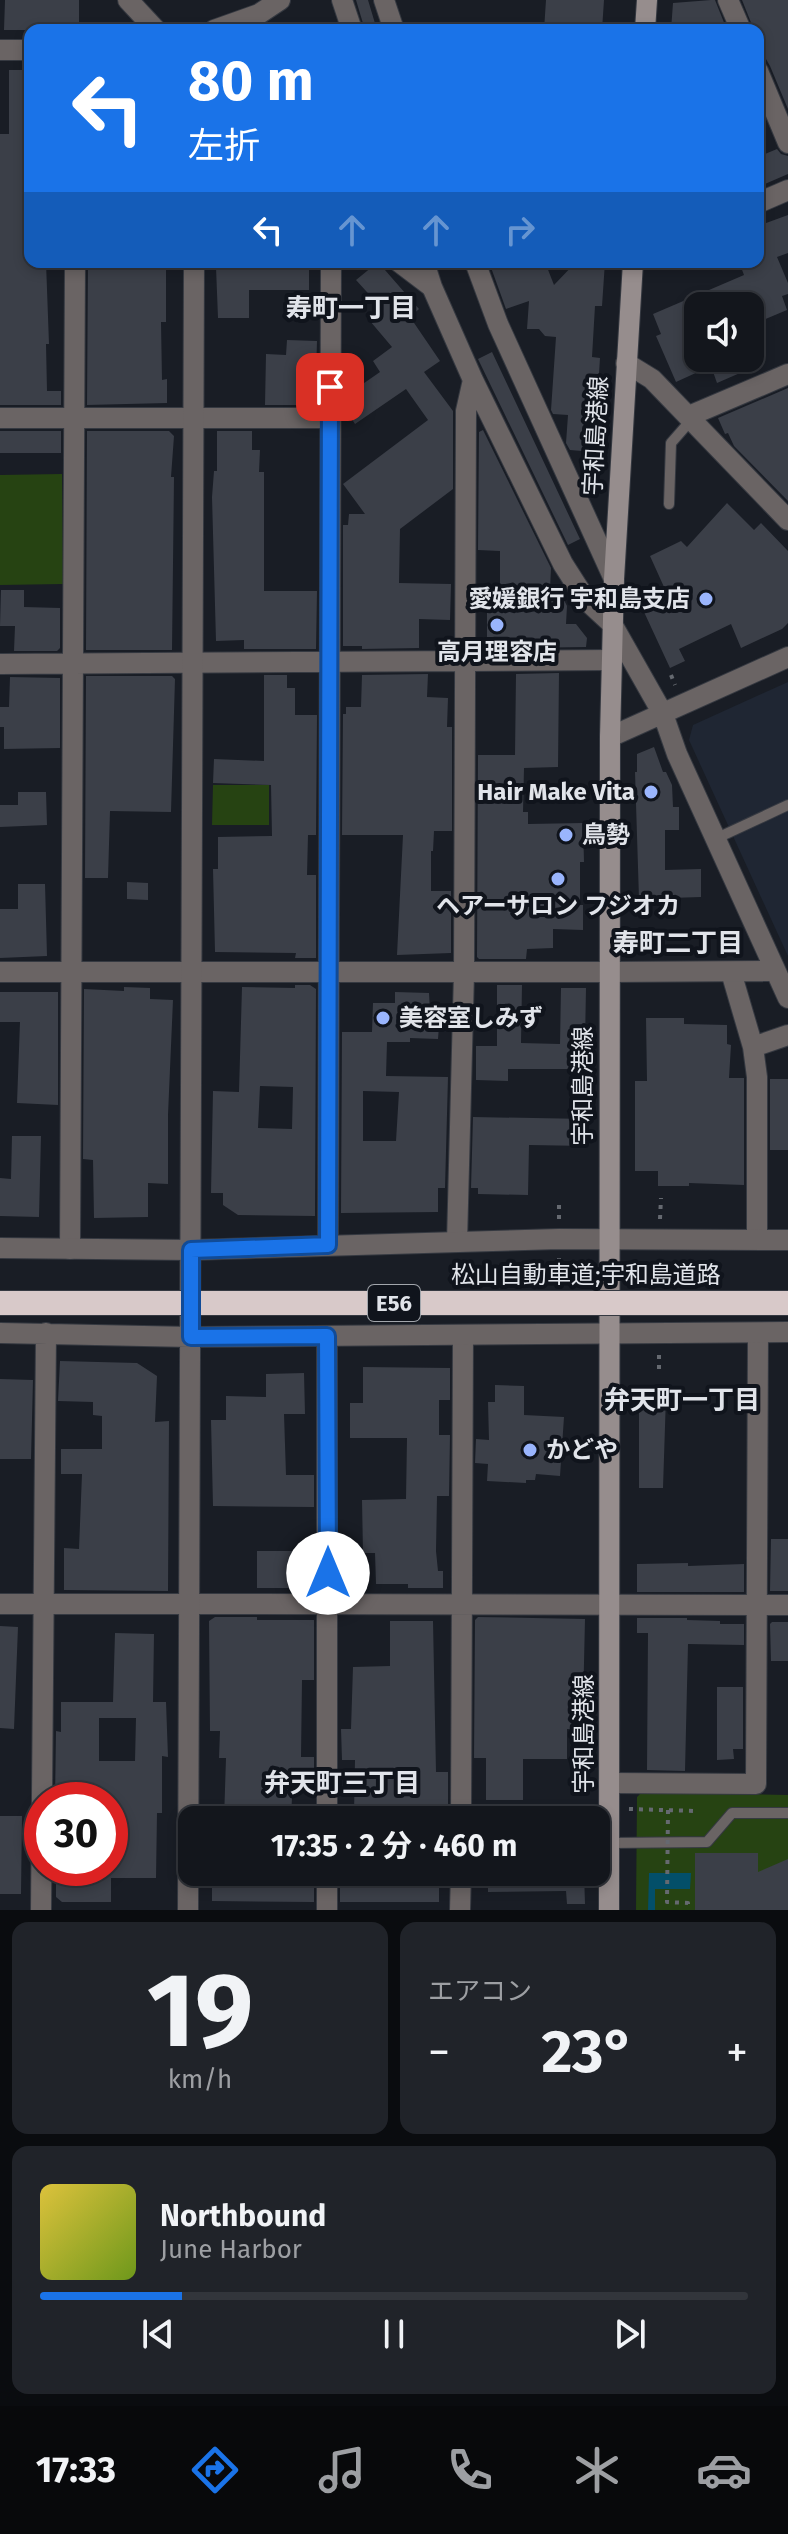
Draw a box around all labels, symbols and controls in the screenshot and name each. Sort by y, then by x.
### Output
text: 80 m [188,48,314,115]
icon: left [56,56,160,160]
text: 左折 [188,124,260,168]
icon: left [246,208,290,252]
icon: ahead [330,208,374,252]
icon: ahead [414,208,458,252]
icon: right [498,208,542,252]
map controls [684,292,764,372]
button: sound [684,292,764,372]
district label: 寿町一丁目 [286,293,416,324]
pin [296,353,364,421]
icon: arrive [308,365,352,409]
street label: 宇和島港線 [579,375,613,497]
place label: 愛媛銀行 宇和島支店 [468,585,690,613]
marker: 愛媛銀行 宇和島支店 [697,590,715,608]
marker: 高月理容店 [488,616,506,634]
place label: 高月理容店 [437,638,557,666]
place label: Hair Make Vita [477,778,635,806]
marker: Hair Make Vita [642,783,660,801]
place label: 鳥勢 [582,821,630,849]
marker: 鳥勢 [557,826,575,844]
marker: ヘアーサロン フジオカ [549,870,567,888]
place label: ヘアーサロン フジオカ [436,892,680,920]
district label: 寿町二丁目 [613,928,743,959]
place label: 美容室しみず [399,1004,543,1032]
marker: 美容室しみず [374,1009,392,1027]
street label: 宇和島港線 [569,1026,597,1146]
street label: 松山自動車道;宇和島道路 [451,1261,721,1289]
road number: E56 [368,1285,420,1321]
district label: 弁天町一丁目 [604,1385,760,1416]
place label: かどや [546,1436,618,1464]
marker: かどや [521,1441,539,1459]
position arrow [286,1531,370,1615]
street label: 宇和島港線 [570,1674,598,1794]
district label: 弁天町三丁目 [264,1768,420,1799]
speed limit sign: 30 [24,1782,128,1886]
text: 17:35 · 2 分 · 460 m [271,1828,517,1864]
text: 19 [147,1949,253,2074]
text: エアコン [428,1976,532,2007]
text: 23° [541,2016,635,2088]
text: − [428,2026,450,2079]
text: + [726,2026,748,2079]
text: km/h [168,2064,232,2095]
text: Northbound [160,2198,326,2234]
text: June Harbor [160,2234,302,2265]
icon: previous [136,2312,180,2356]
icon: pause [372,2312,416,2356]
icon: next [608,2312,652,2356]
icon: directions [187,2442,243,2498]
icon: music [314,2442,370,2498]
icon: phone [442,2442,498,2498]
icon: climate [569,2442,625,2498]
icon: car [696,2442,752,2498]
text: 17:33 [36,2448,116,2492]

